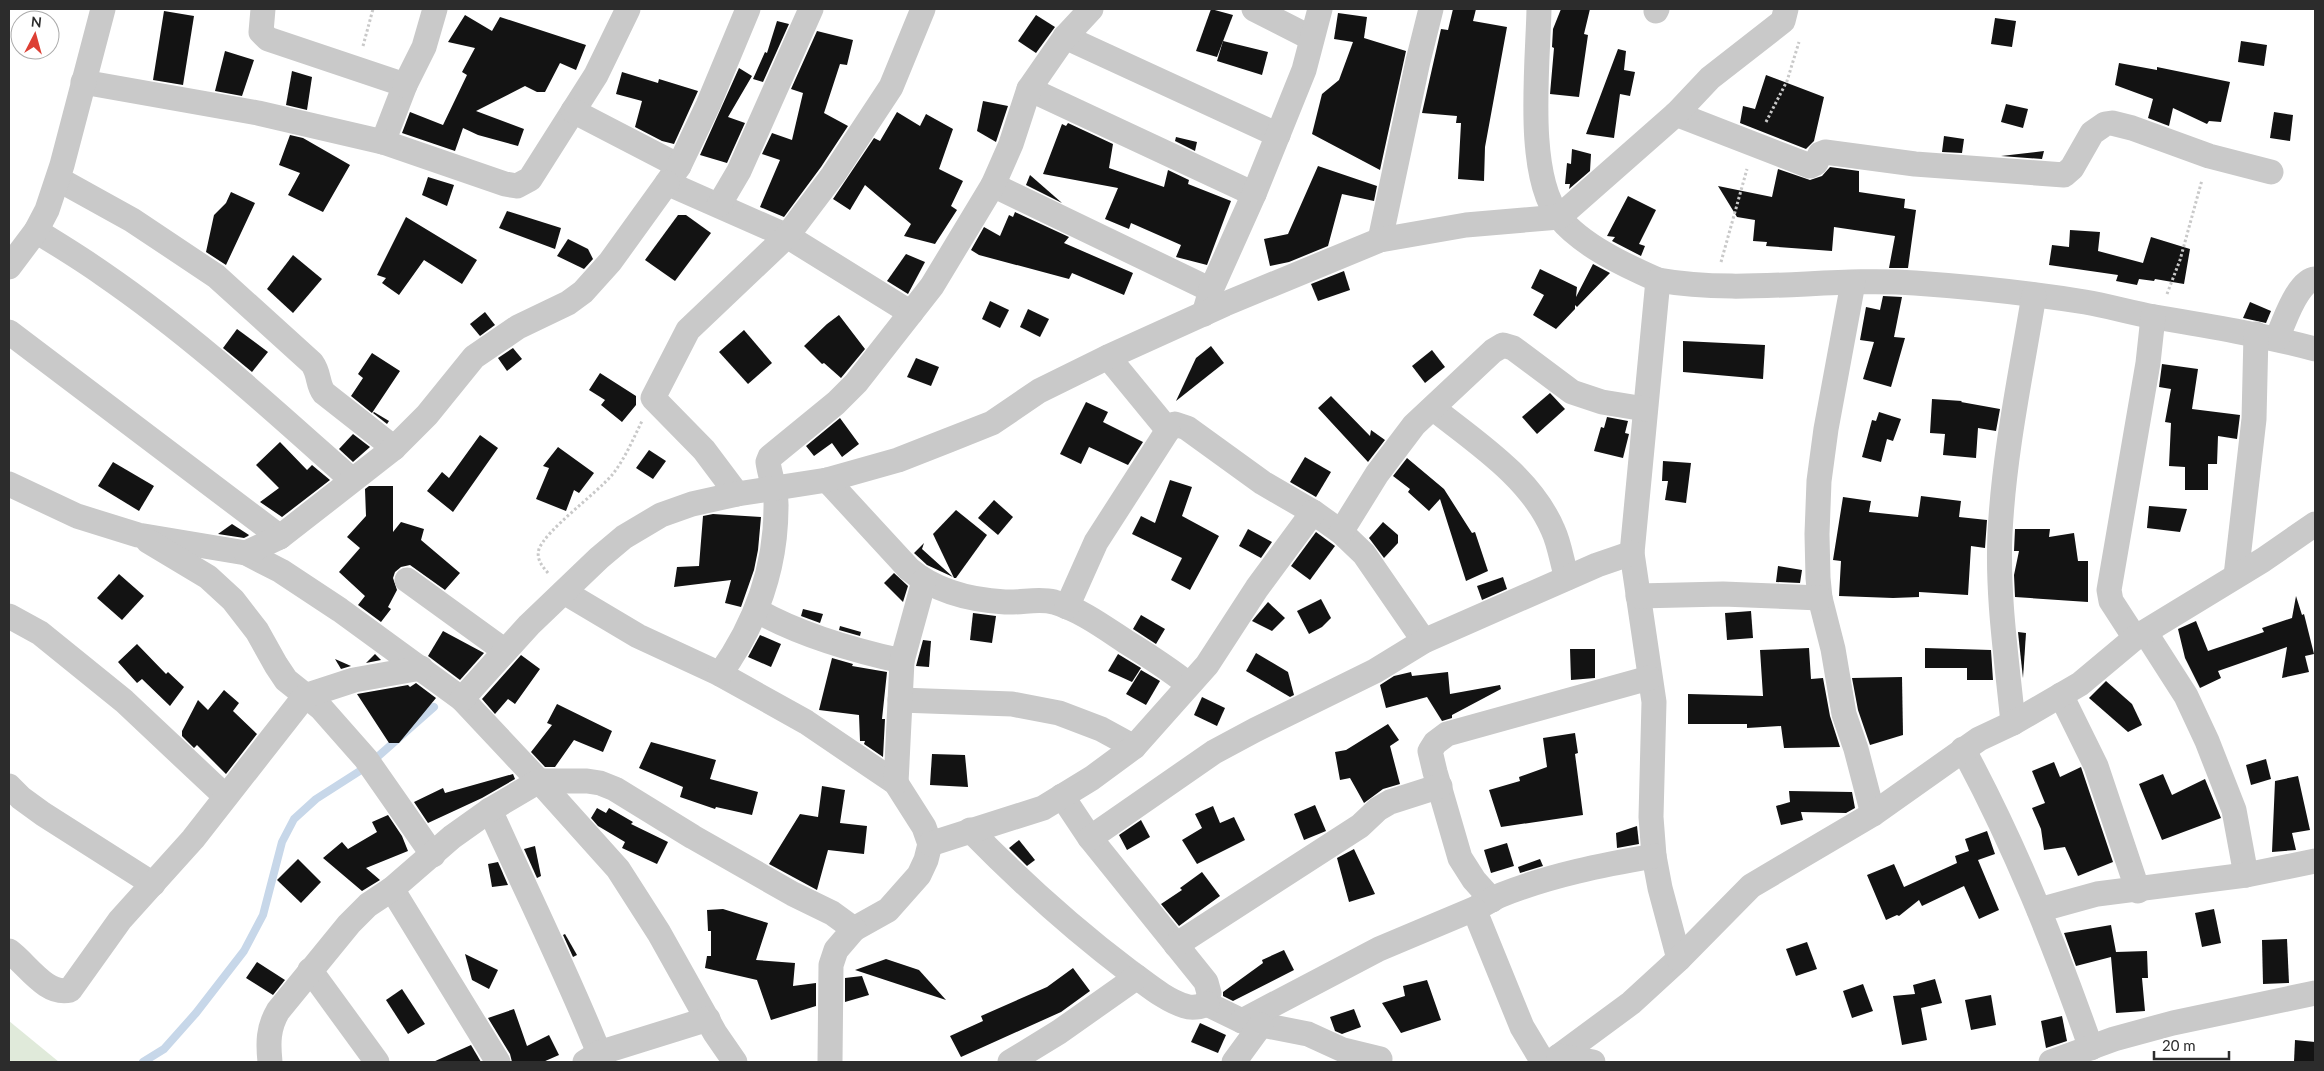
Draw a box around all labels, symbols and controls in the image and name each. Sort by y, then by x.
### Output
north arrow [10,10,60,60]
text: N [30,13,43,31]
scale bar [2154,1028,2229,1060]
text: 20 m [2162,1036,2196,1054]

